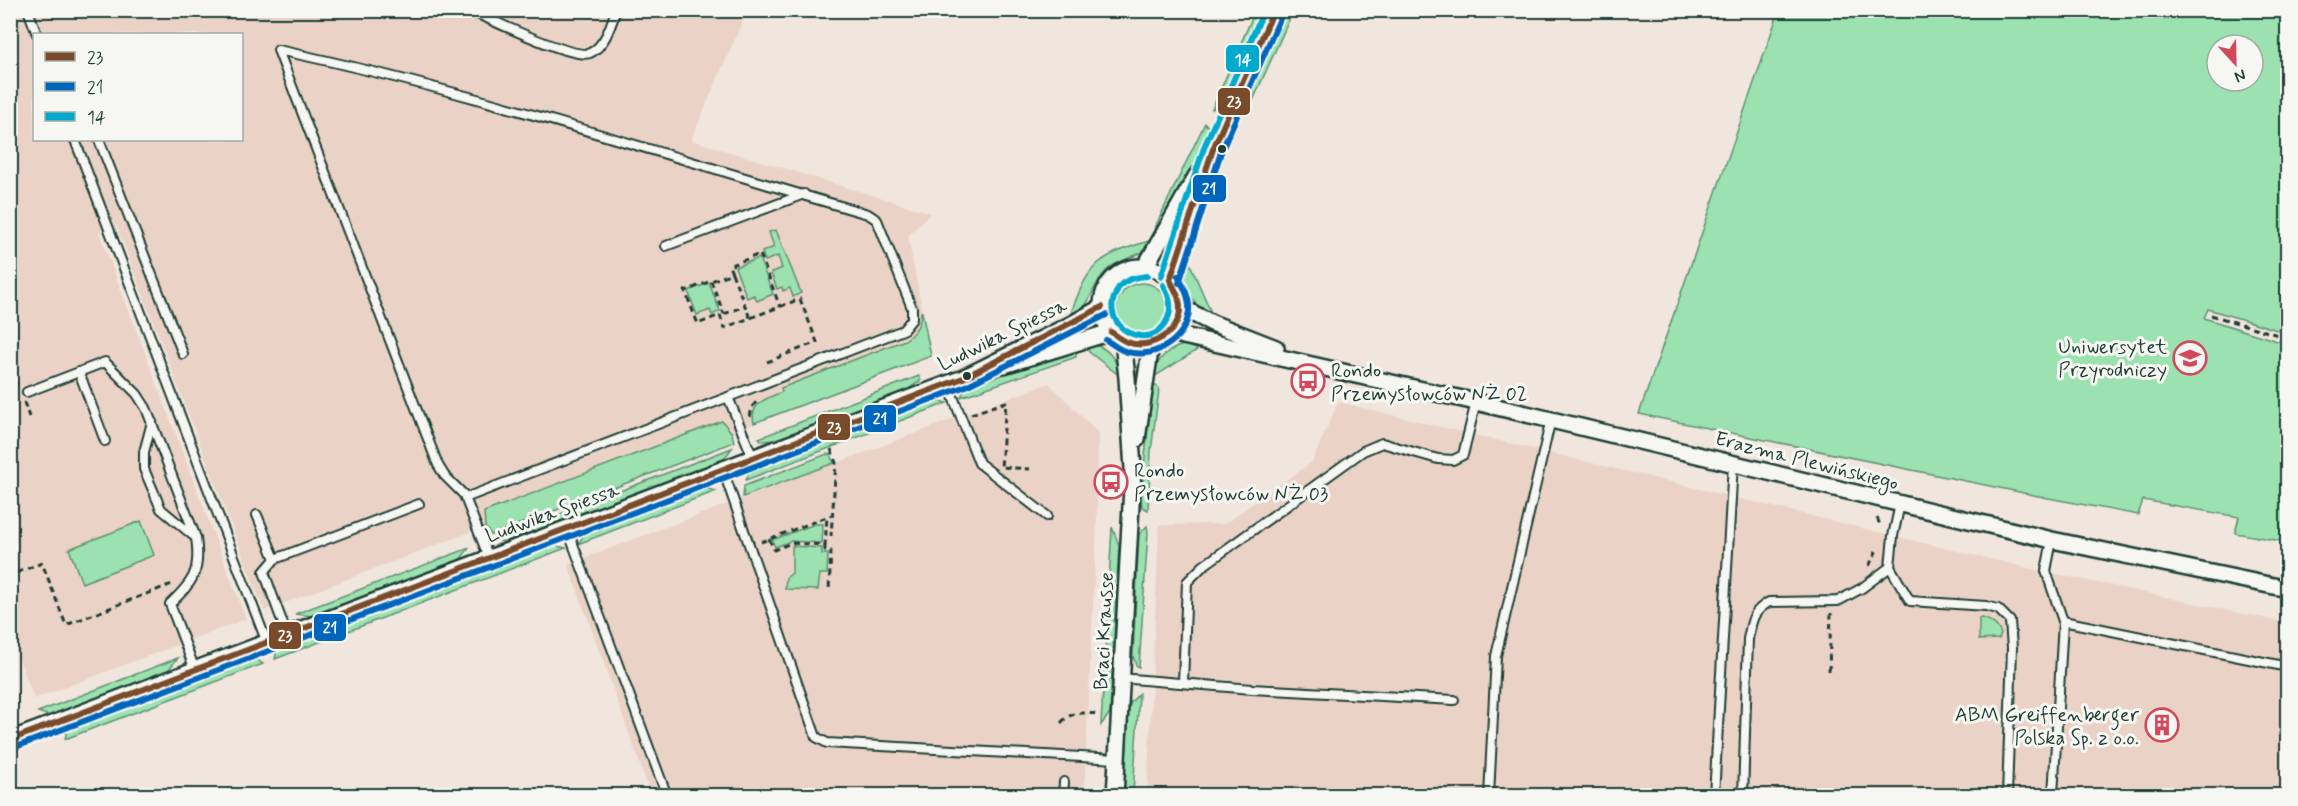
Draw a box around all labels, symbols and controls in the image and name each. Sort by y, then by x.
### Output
legend [33,33,243,141]
north arrow [2205,33,2265,93]
line badge: 14 [1225,44,1260,73]
text: 23 [87,46,104,70]
text: 14 [1235,50,1252,71]
text: N [2231,64,2249,87]
text: 21 [87,76,104,100]
line badge: 23 [1217,87,1251,116]
text: 23 [1227,92,1242,113]
text: 14 [87,106,106,130]
unlabelled marker [1216,143,1228,155]
line badge: 21 [1192,174,1227,203]
text: 21 [1202,179,1216,200]
street label: Ludwika Spiessa [934,292,1072,378]
place label: Uniwersytet Przyrodniczy [2058,334,2167,384]
school or university icon: Uniwersytet Przyrodniczy [2172,340,2208,376]
place label: Rondo Przemysłowców NŻ 02 [1331,358,1527,408]
bus stop icon: Rondo Przemysłowców NŻ 02 [1290,363,1326,399]
unlabelled marker [961,370,973,382]
line badge: 21 [863,404,897,433]
text: 21 [873,409,887,430]
line badge: 23 [817,413,851,441]
text: 23 [827,418,842,439]
street label: Erazma Plewińskiego [1712,426,1901,498]
place label: Rondo Przemysłowców NŻ 03 [1134,458,1328,508]
bus stop icon: Rondo Przemysłowców NŻ 03 [1093,464,1129,500]
street label: Ludwika Spiessa [482,476,624,550]
street label: Braci Krausse [1088,571,1121,691]
line badge: 21 [313,613,347,642]
text: 21 [323,618,337,639]
line badge: 23 [268,621,302,650]
text: 23 [278,626,293,647]
place label: ABM Greiffenberger Polska Sp. z o.o. [1955,702,2140,752]
building icon: ABM Greiffenberger Polska Sp. z o.o. [2144,707,2180,743]

